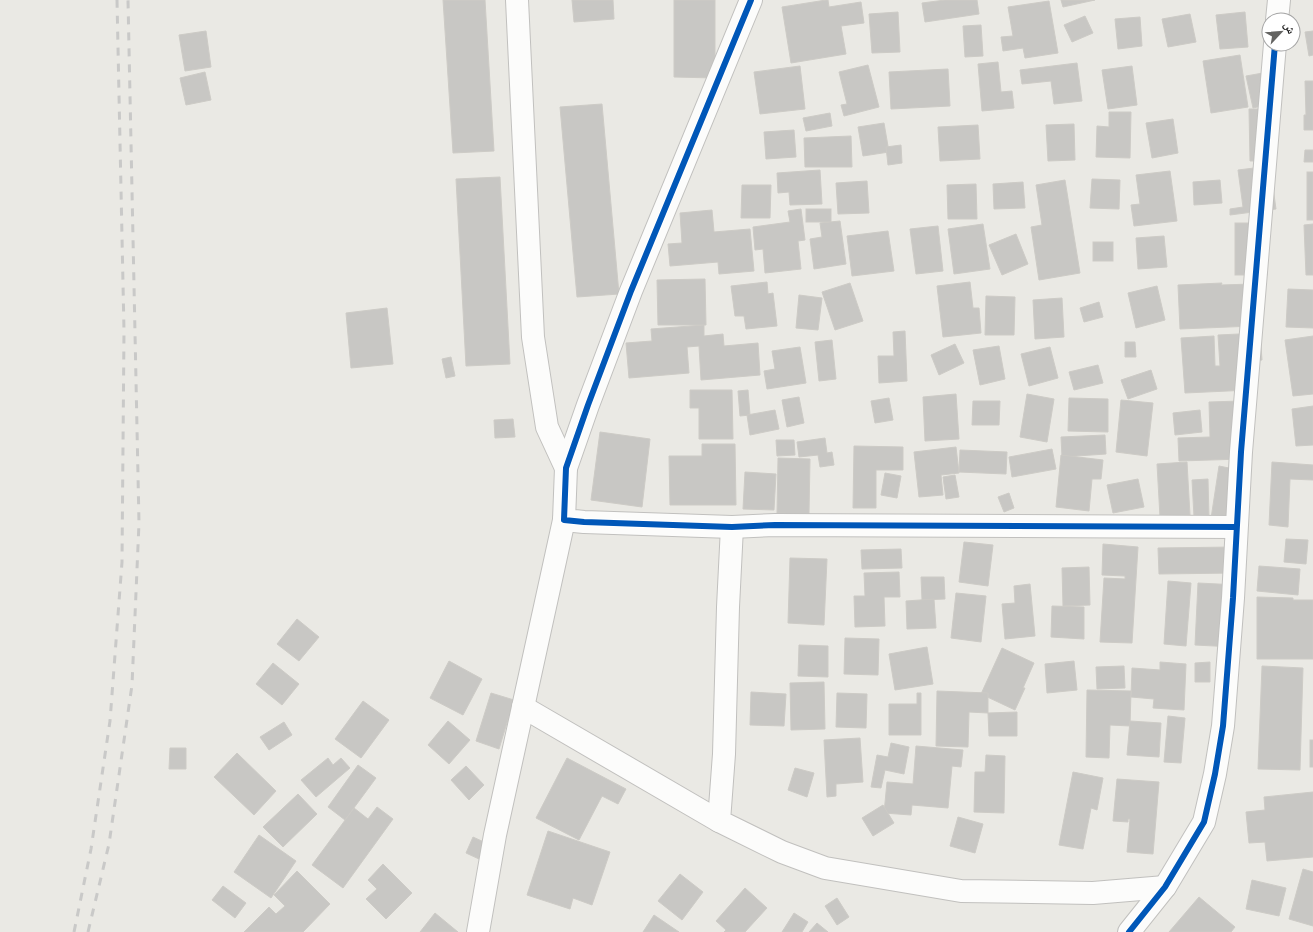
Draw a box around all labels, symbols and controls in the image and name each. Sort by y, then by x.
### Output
north arrow [1261,12,1301,52]
text: ش [1280,20,1298,37]

